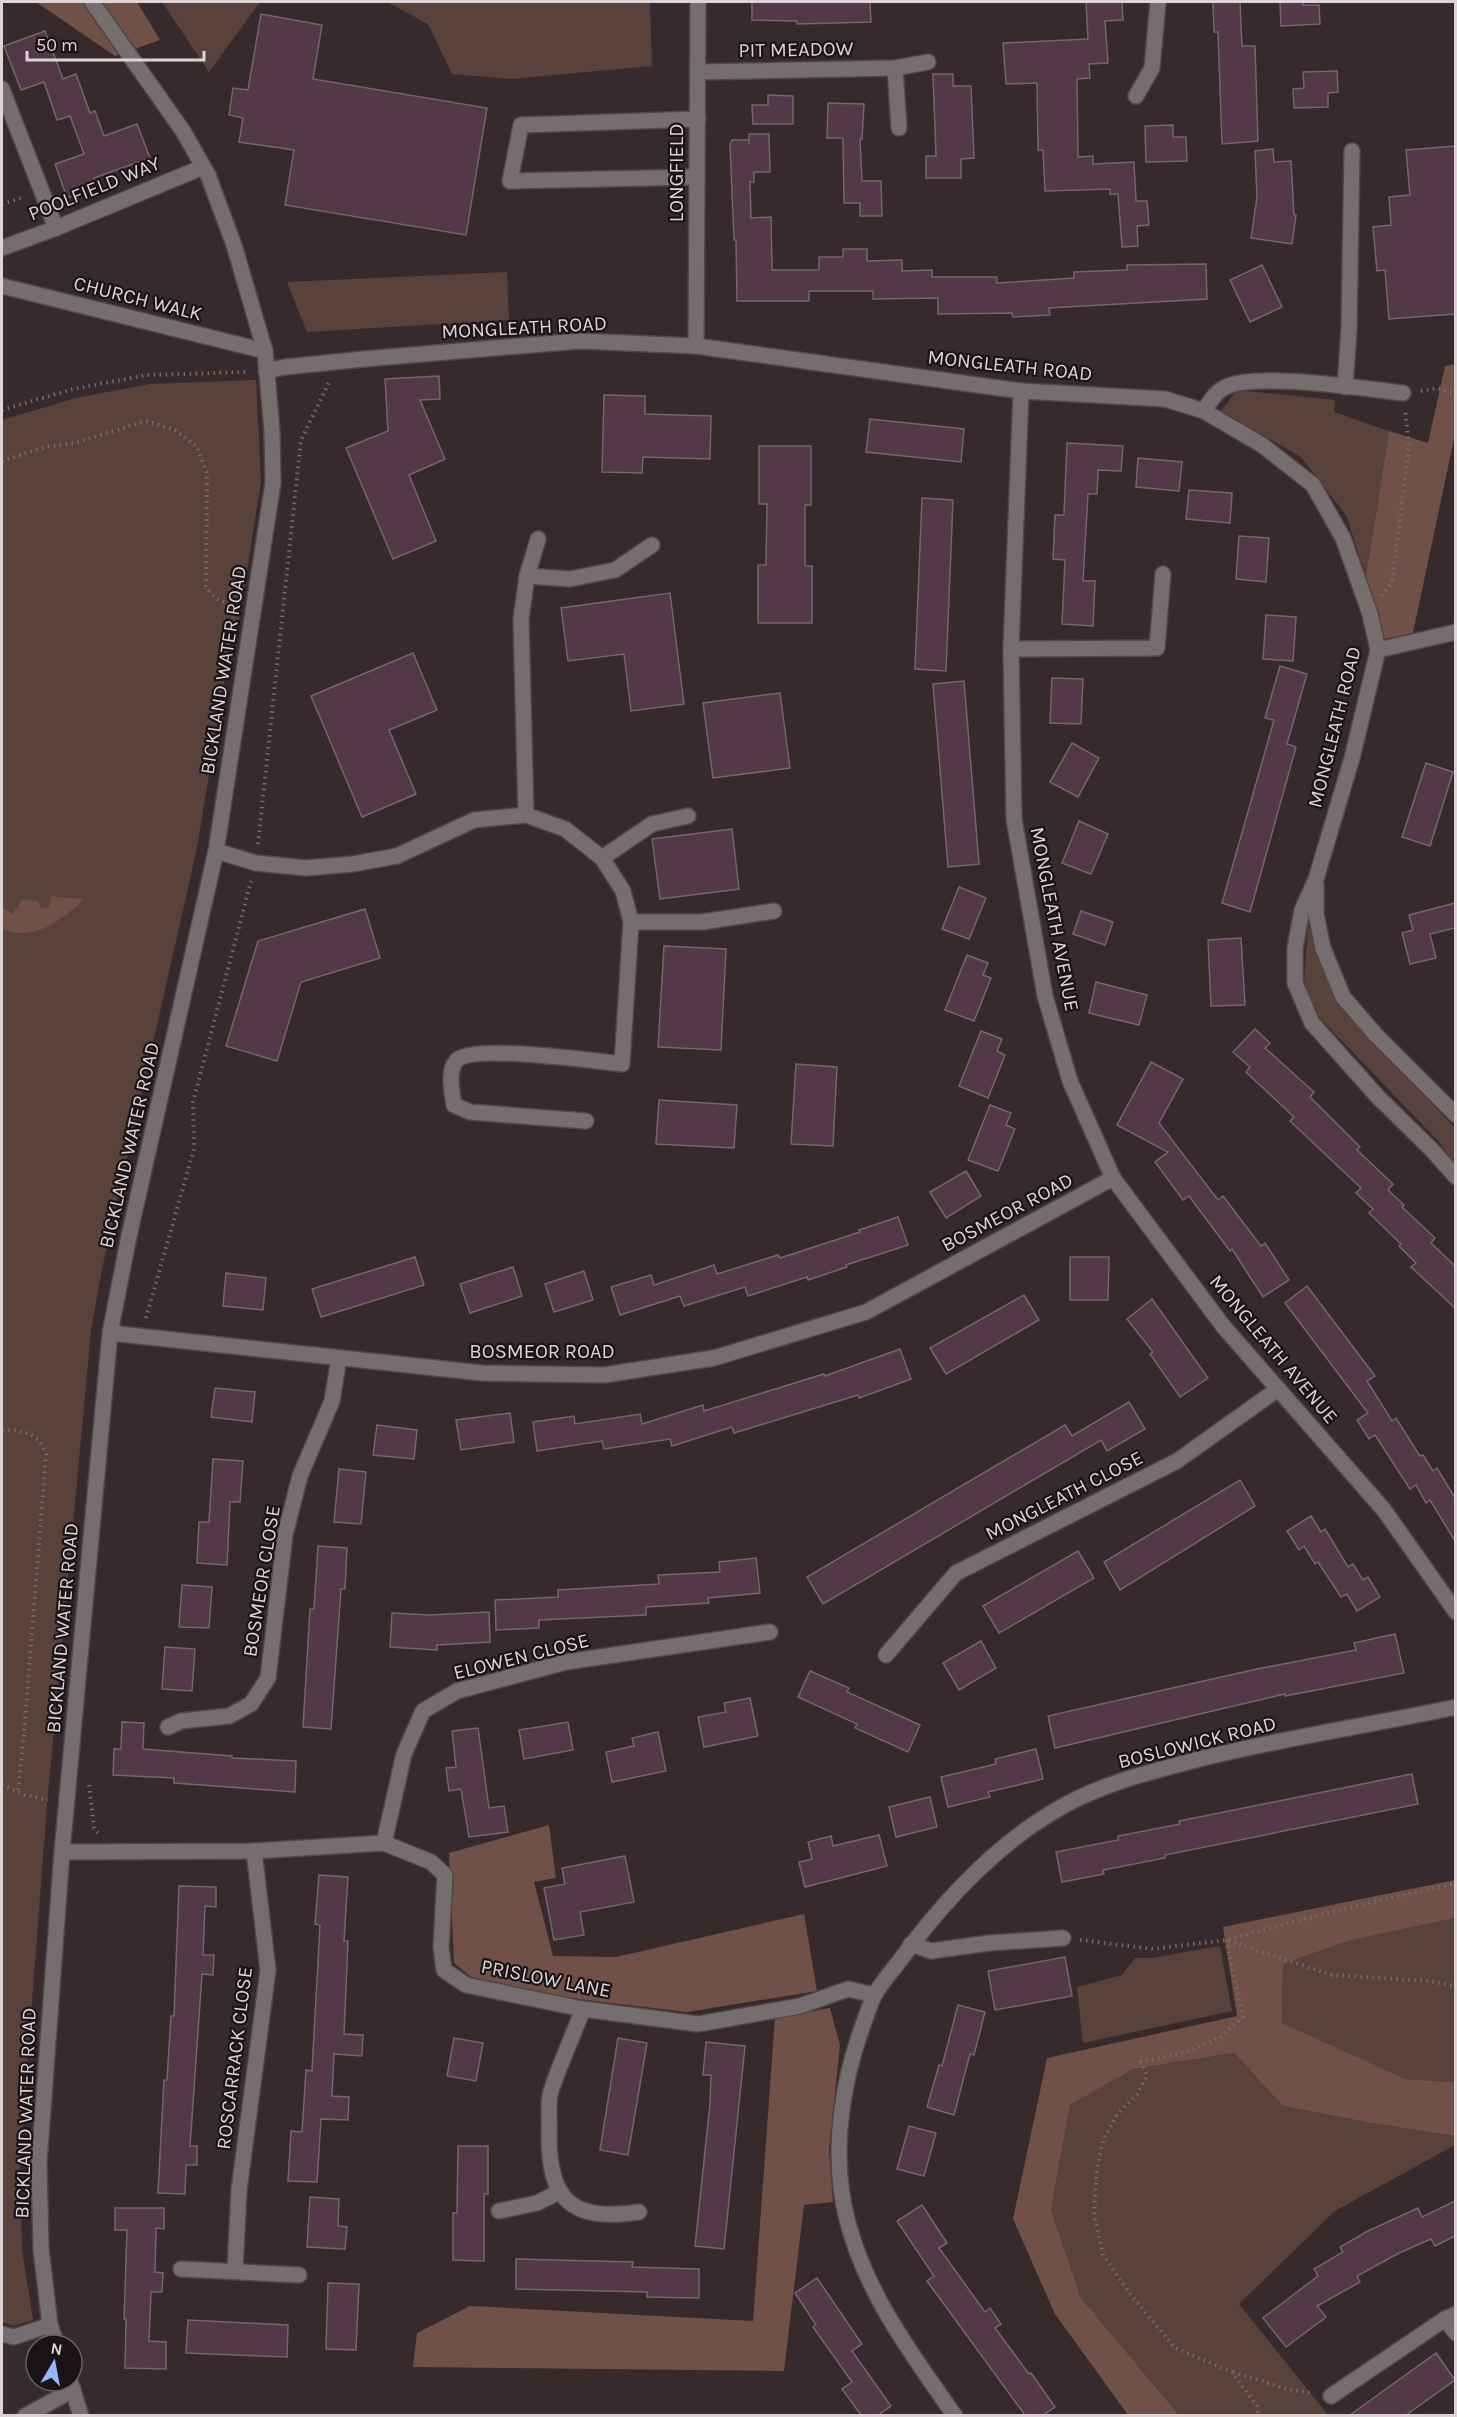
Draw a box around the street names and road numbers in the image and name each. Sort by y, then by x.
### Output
street label: PIT MEADOW [738,37,854,62]
street label: LONGFIELD [665,124,688,222]
street label: POOLFIELD WAY [25,152,163,225]
street label: CHURCH WALK [71,271,204,326]
street label: MONGLEATH ROAD [441,312,607,343]
street label: MONGLEATH ROAD [926,345,1094,386]
street label: BICKLAND WATER ROAD [196,564,251,776]
street label: MONGLEATH ROAD [1303,644,1366,810]
street label: MONGLEATH AVENUE [1025,825,1084,1013]
street label: BICKLAND WATER ROAD [95,1040,164,1250]
street label: BOSMEOR ROAD [938,1168,1077,1257]
street label: MONGLEATH AVENUE [1205,1270,1343,1428]
street label: BOSMEOR ROAD [469,1340,615,1363]
street label: MONGLEATH CLOSE [982,1446,1147,1545]
street label: BOSMEOR CLOSE [238,1504,285,1659]
street label: BICKLAND WATER ROAD [42,1522,83,1734]
street label: ELOWEN CLOSE [451,1629,591,1684]
street label: BOSLOWICK ROAD [1116,1712,1279,1773]
street label: PRISLOW LANE [479,1955,613,2002]
street label: ROSCARRACK CLOSE [212,1965,257,2151]
street label: BICKLAND WATER ROAD [10,2007,41,2219]

